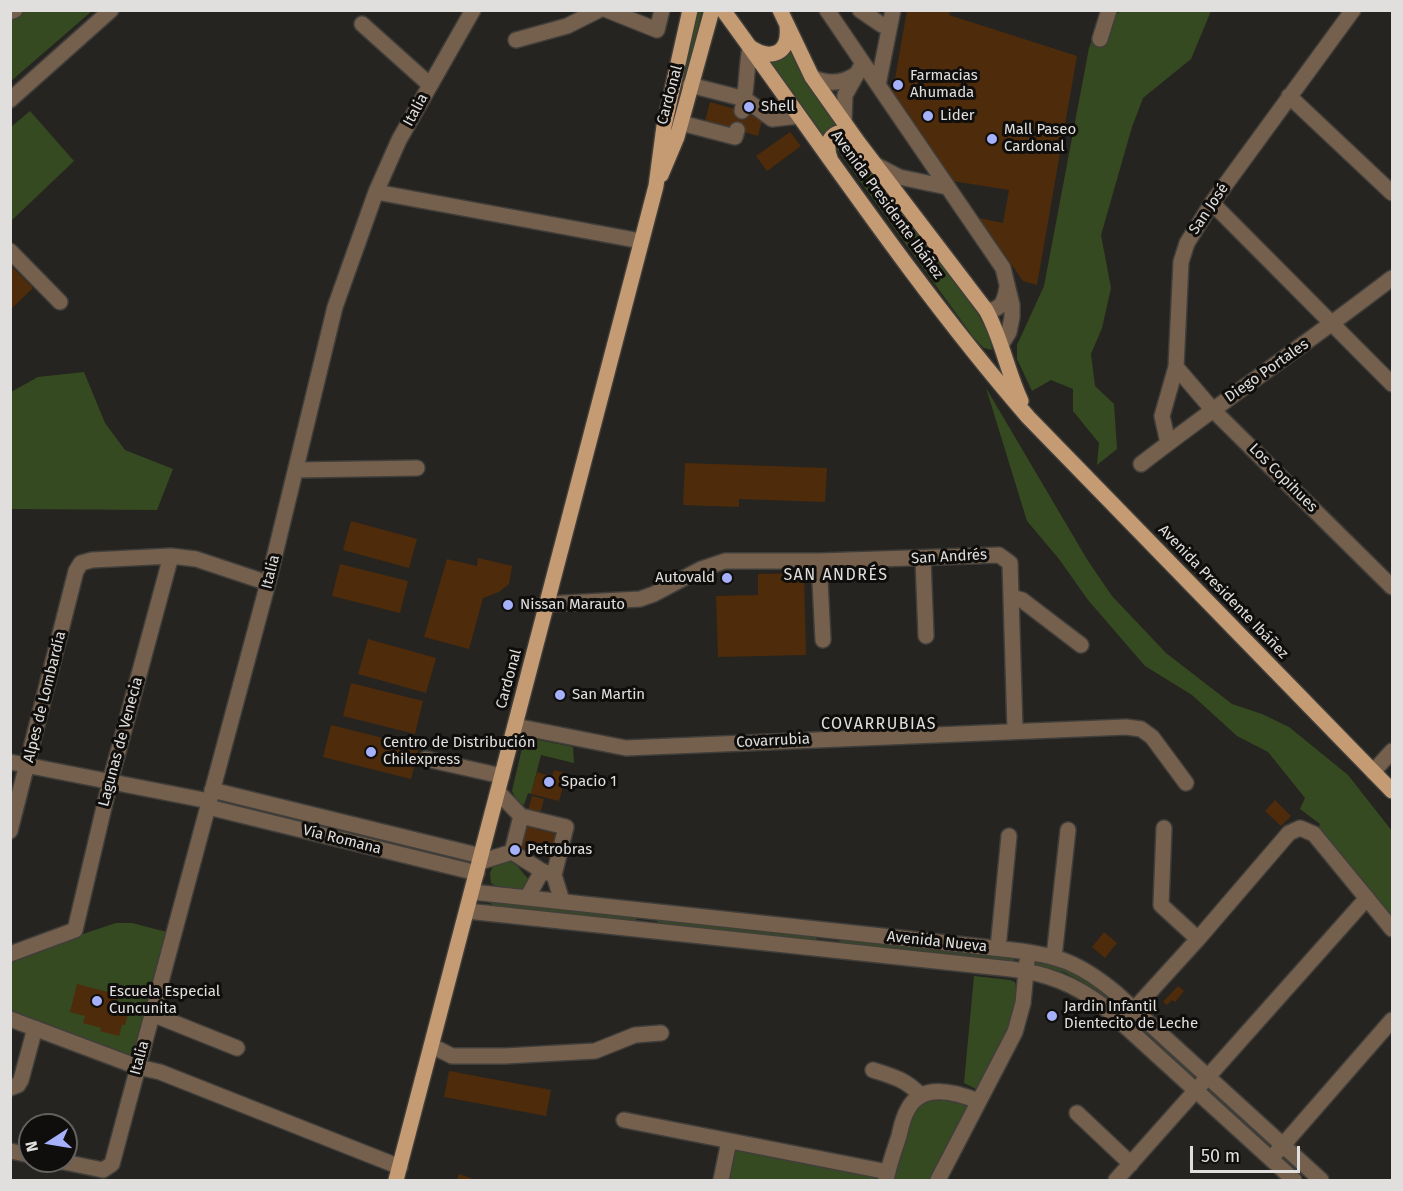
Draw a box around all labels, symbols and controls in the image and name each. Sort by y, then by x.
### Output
street label: Cardonal [653,63,687,127]
place label: Farmacias Ahumada [910,67,978,102]
marker: Farmacias Ahumada [891,78,905,92]
street label: Italia [400,91,432,129]
place label: Shell [761,98,795,116]
marker: Shell [742,100,756,114]
place label: Lider [940,107,975,125]
marker: Lider [921,109,935,123]
place label: Mall Paseo Cardonal [1004,121,1076,156]
street label: Avenida Presidente Ibáñez [827,127,947,283]
marker: Mall Paseo Cardonal [985,132,999,146]
street label: San José [1185,180,1233,238]
street label: Diego Portales [1222,336,1312,406]
street label: Los Copihues [1245,440,1321,516]
street label: Avenida Presidente Ibáñez [1154,521,1292,663]
street label: San Andrés [911,546,987,568]
street label: Italia [258,553,284,591]
district label: SAN ANDRÉS [783,566,889,586]
place label: Autovald [655,569,715,587]
marker: Autovald [720,571,734,585]
place label: Nissan Marauto [520,596,625,614]
marker: Nissan Marauto [501,598,515,612]
street label: Alpes de Lombardía [20,629,70,765]
street label: Cardonal [492,647,526,711]
street label: Lagunas de Venecia [95,675,147,809]
place label: San Martin [572,686,645,704]
marker: San Martin [553,688,567,702]
district label: COVARRUBIAS [821,715,937,735]
street label: Covarrubia [736,730,810,752]
place label: Centro de Distribución Chilexpress [383,734,536,769]
marker: Centro de Distribución Chilexpress [364,745,378,759]
place label: Spacio 1 [561,773,617,791]
marker: Spacio 1 [542,775,556,789]
street label: Vía Romana [301,822,383,858]
place label: Petrobras [527,841,592,859]
marker: Petrobras [508,843,522,857]
street label: Avenida Nueva [886,928,988,956]
place label: Escuela Especial Cuncunita [109,983,220,1018]
marker: Escuela Especial Cuncunita [90,994,104,1008]
place label: Jardin Infantil Dientecito de Leche [1064,998,1198,1033]
marker: Jardin Infantil Dientecito de Leche [1045,1009,1059,1023]
street label: Italia [127,1039,153,1077]
north arrow [18,1113,78,1173]
scale bar [1193,1134,1302,1172]
text: N [21,1139,42,1154]
text: 50 m [1201,1145,1240,1167]

